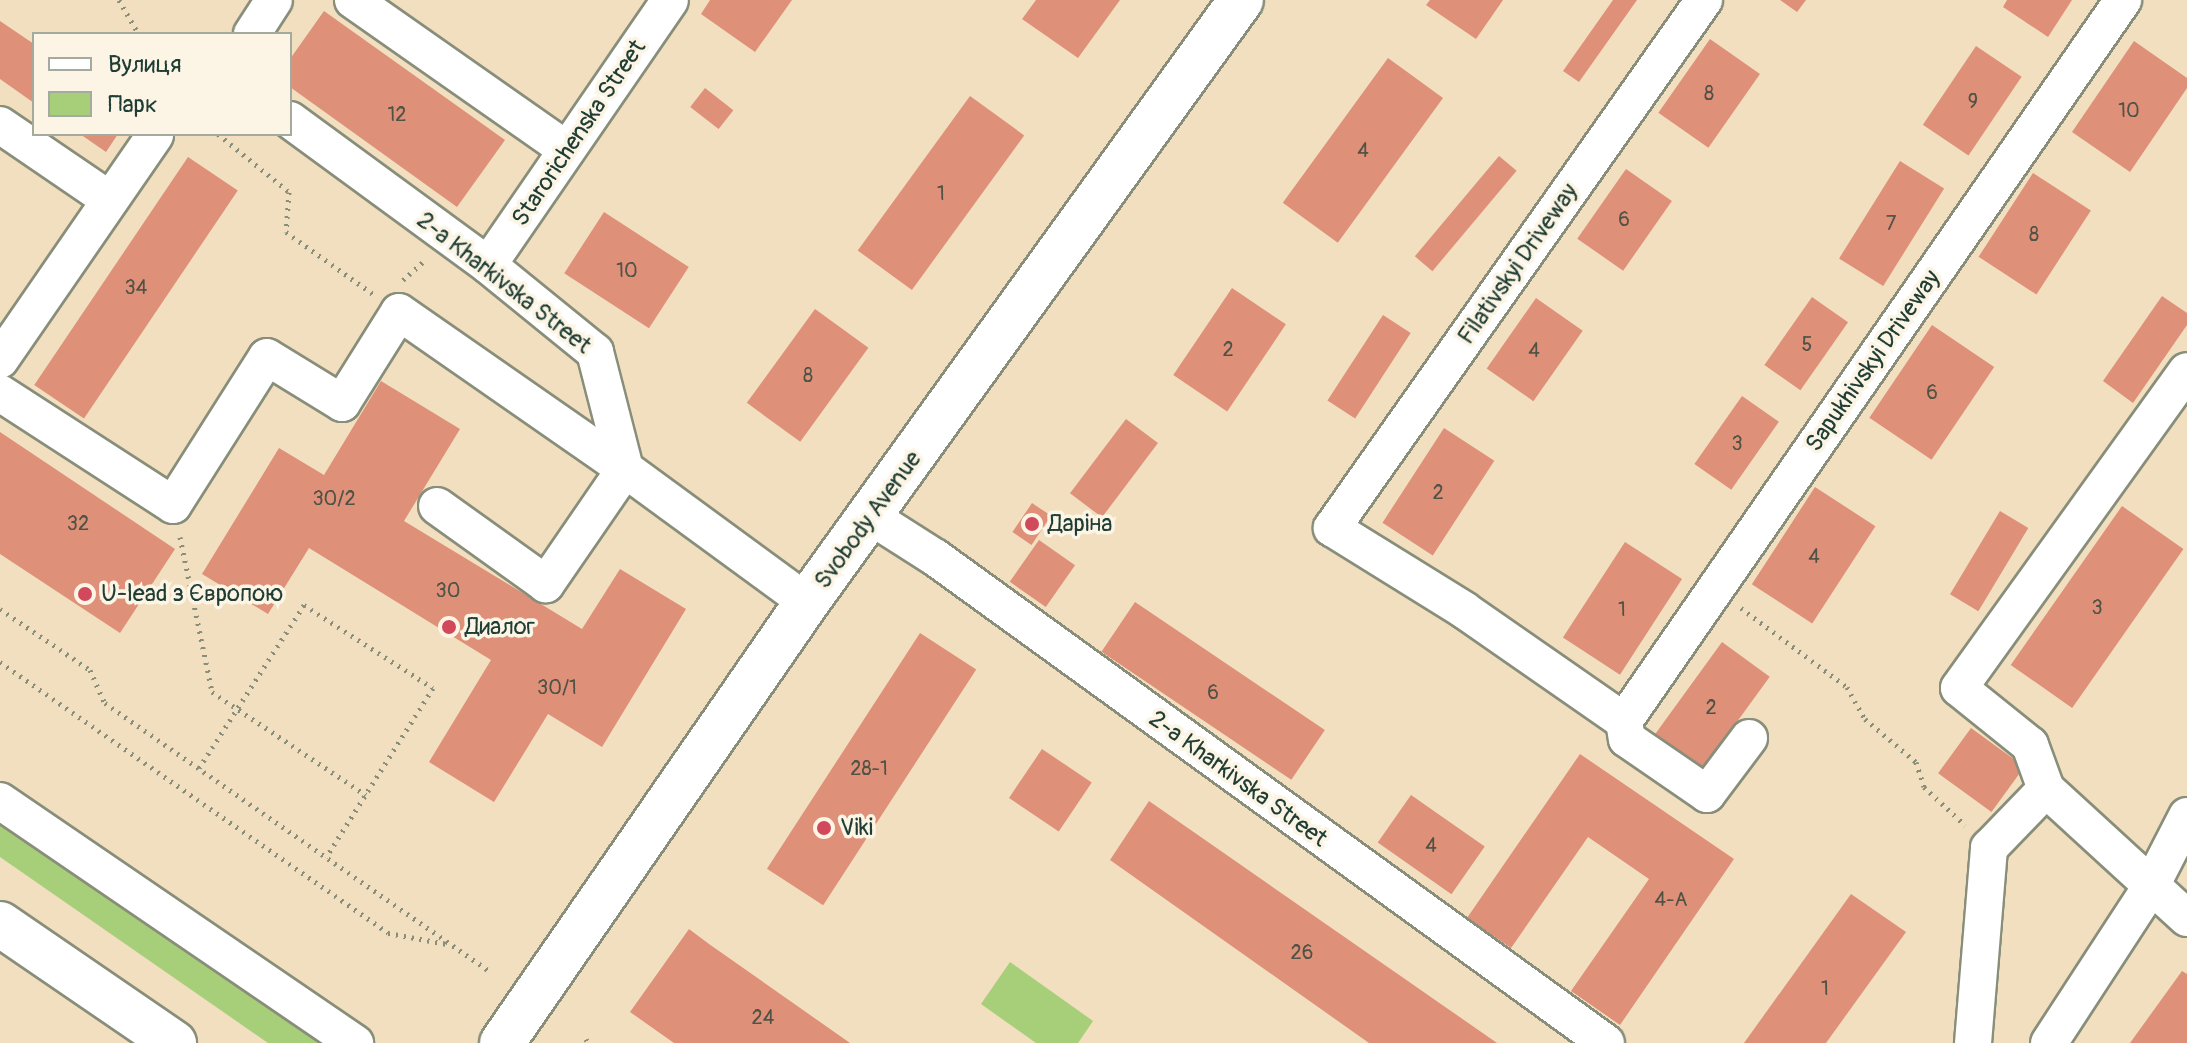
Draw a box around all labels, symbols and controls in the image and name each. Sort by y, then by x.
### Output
legend [32,32,292,136]
street label: Starorichenska Street [506,34,652,232]
text: Вулиця [108,50,181,79]
house number: 8 [1704,81,1714,105]
house number: 9 [1968,89,1978,113]
text: Парк [108,90,157,119]
house number: 10 [2118,98,2140,122]
house number: 12 [388,102,406,126]
house number: 4 [1357,138,1369,162]
street label: Filativskyi Driveway [1452,178,1584,350]
house number: 1 [937,181,945,205]
street label: 2-a Kharkivska Street [411,206,597,360]
house number: 6 [1618,207,1630,231]
house number: 7 [1886,211,1896,235]
house number: 8 [2029,222,2039,246]
house number: 10 [616,258,638,282]
street label: Sapukhivskyi Driveway [1799,265,1947,457]
house number: 34 [125,275,147,299]
house number: 5 [1802,332,1812,356]
house number: 2 [1222,337,1234,361]
house number: 4 [1528,338,1540,362]
house number: 8 [803,363,813,387]
house number: 6 [1926,380,1938,404]
house number: 3 [1731,431,1743,455]
street label: Svobody Avenue [808,445,928,595]
house number: 2 [1432,480,1444,504]
house number: 30/2 [312,486,356,510]
place label: Даріна [1048,510,1112,538]
house number: 32 [67,511,89,535]
marker: Даріна [1023,515,1041,533]
house number: 4 [1808,544,1820,568]
house number: 30 [436,578,460,602]
place label: U-lead з Європою [101,580,284,608]
marker: U-lead з Європою [76,585,94,603]
house number: 3 [2091,595,2103,619]
house number: 1 [1618,597,1626,621]
place label: Диалог [465,613,535,641]
marker: Диалог [440,618,458,636]
house number: 30/1 [537,675,577,699]
house number: 6 [1207,680,1219,704]
house number: 2 [1705,695,1717,719]
street label: 2-a Kharkivska Street [1143,705,1333,853]
house number: 28-1 [850,756,888,780]
place label: Viki [840,814,873,842]
marker: Viki [815,819,833,837]
house number: 4 [1425,833,1437,857]
house number: 4-А [1654,887,1688,911]
house number: 26 [1291,940,1313,964]
house number: 1 [1821,976,1829,1000]
house number: 24 [752,1005,774,1029]

